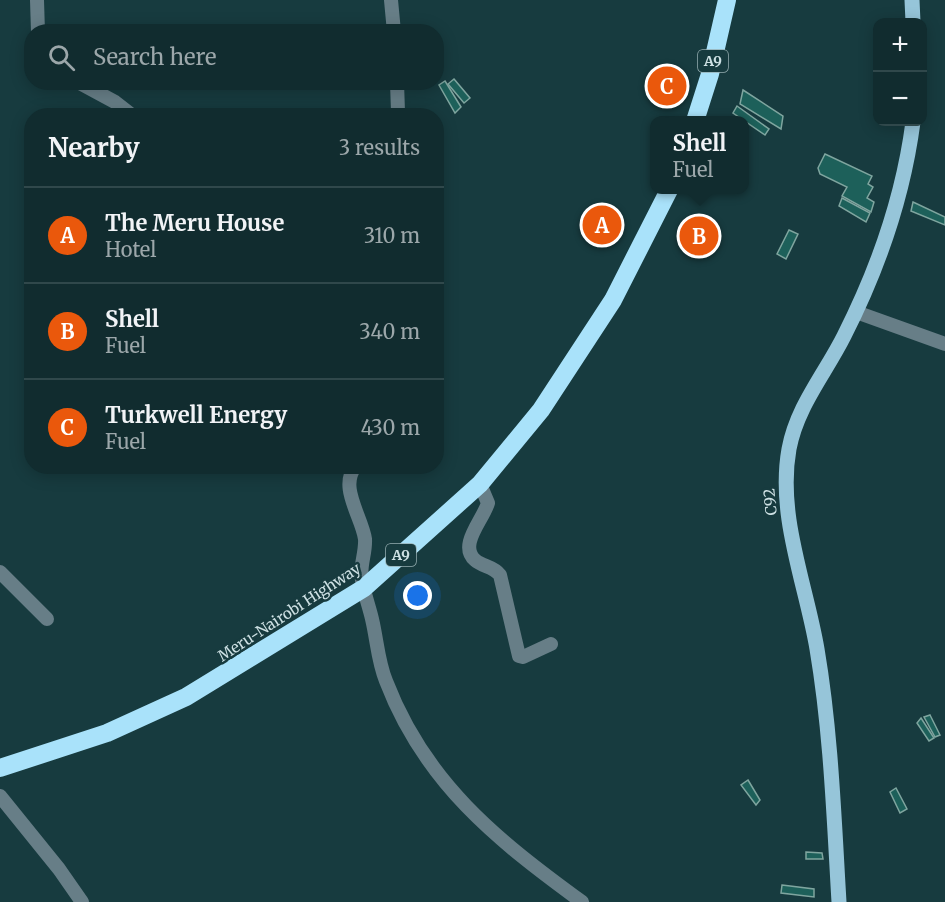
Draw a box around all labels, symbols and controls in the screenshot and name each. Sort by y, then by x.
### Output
map controls [873,18,927,126]
button: + [873,18,927,72]
search box [24,24,444,90]
icon: search [45,41,78,74]
text: Search here [93,43,216,71]
road number: A9 [698,50,728,72]
pin: C [648,64,686,109]
button: − [873,72,927,126]
popup [650,116,749,194]
text: Shell [673,129,727,157]
text: Nearby [48,131,140,164]
text: 3 results [339,135,420,160]
text: Fuel [673,157,713,182]
pin: A [582,202,622,248]
text: The Meru House [105,209,284,237]
pin: B [680,214,718,258]
text: A [60,223,75,248]
text: 310 m [364,223,420,248]
text: Hotel [105,237,156,262]
text: Shell [105,305,159,333]
text: B [61,319,74,344]
text: 340 m [359,319,420,344]
text: Fuel [105,333,146,358]
text: Turkwell Energy [105,401,287,429]
text: C [61,415,74,440]
text: 430 m [361,415,420,440]
text: Fuel [105,429,146,454]
street label: C92 [759,488,781,516]
road number: A9 [386,544,416,566]
street label: Meru-Nairobi Highway [214,559,364,665]
your location [403,581,432,610]

